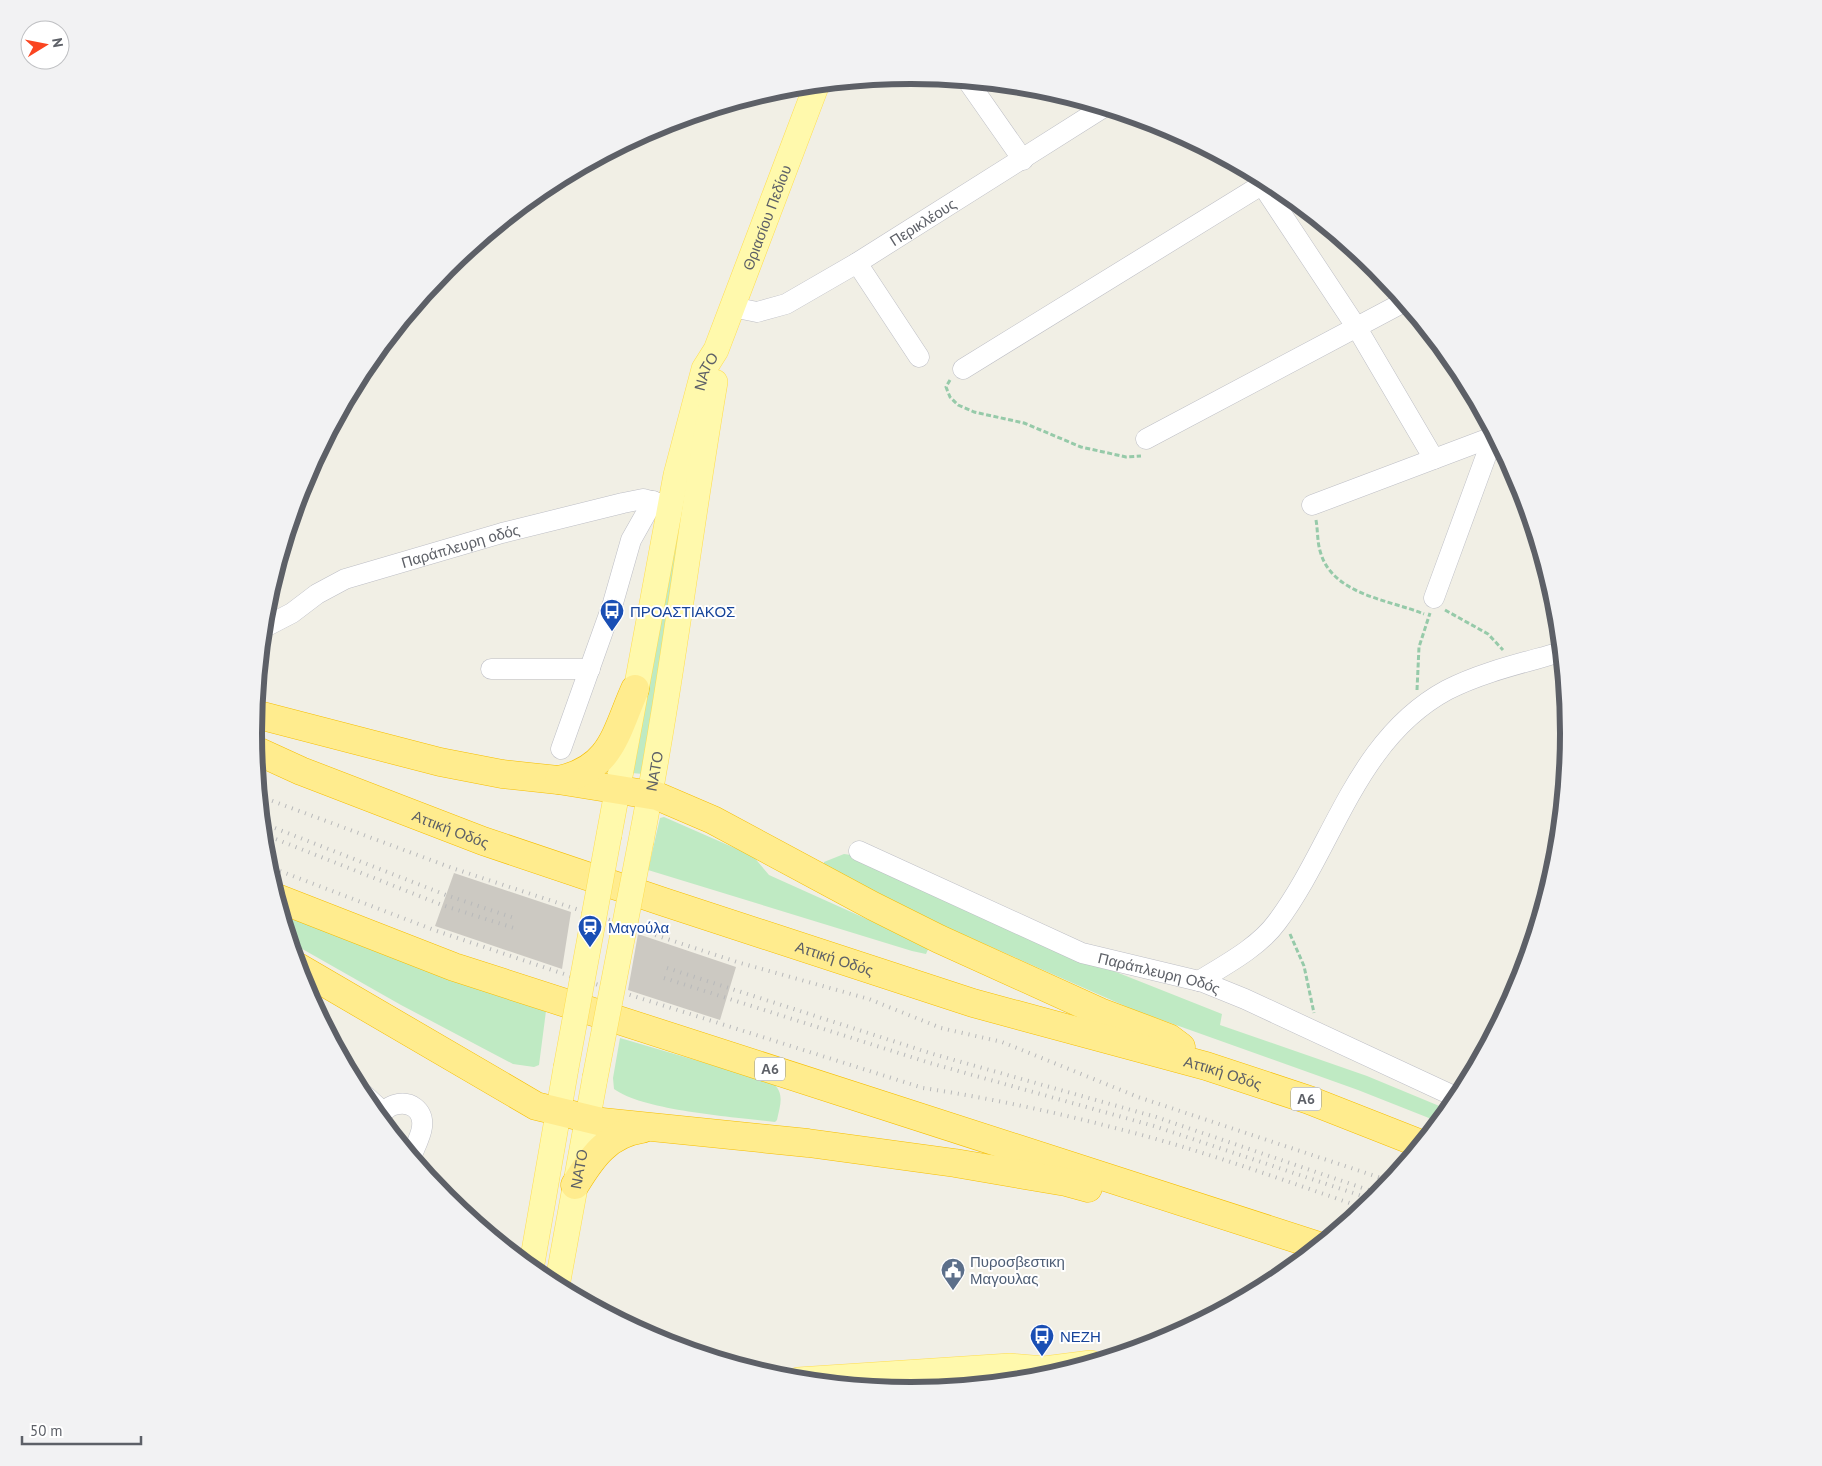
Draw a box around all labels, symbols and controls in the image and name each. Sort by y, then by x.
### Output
north arrow [20,20,70,70]
text: N [48,37,67,49]
street label: Θριασίου Πεδίου [738,162,795,273]
street label: Περικλέους [886,194,959,250]
street label: ΝΑΤΟ [689,348,722,393]
street label: Παράπλευρη οδός [399,520,521,572]
bus stop icon: ΠΡΟΑΣΤΙΑΚΟΣ [599,598,625,632]
place label: ΠΡΟΑΣΤΙΑΚΟΣ [630,602,735,621]
street label: ΝΑΤΟ [641,750,667,793]
street label: Αττική Οδός [410,805,492,852]
station icon: Μαγούλα [577,914,603,948]
place label: Μαγούλα [608,918,669,937]
street label: Αττική Οδός [793,936,876,979]
street label: Παράπλευρη Οδός [1096,948,1223,998]
street label: Αττική Οδός [1182,1051,1264,1093]
road number: Α6 [755,1058,785,1080]
road number: Α6 [1291,1088,1321,1110]
street label: ΝΑΤΟ [565,1147,591,1190]
place label: Πυροσβεστικη Μαγουλας [970,1252,1065,1288]
public building icon: Πυροσβεστικη Μαγουλας [940,1257,966,1291]
bus stop icon: ΝΕΖΗ [1029,1323,1055,1357]
place label: ΝΕΖΗ [1060,1327,1101,1346]
scale bar [22,1414,141,1446]
text: 50 m [30,1421,63,1440]

